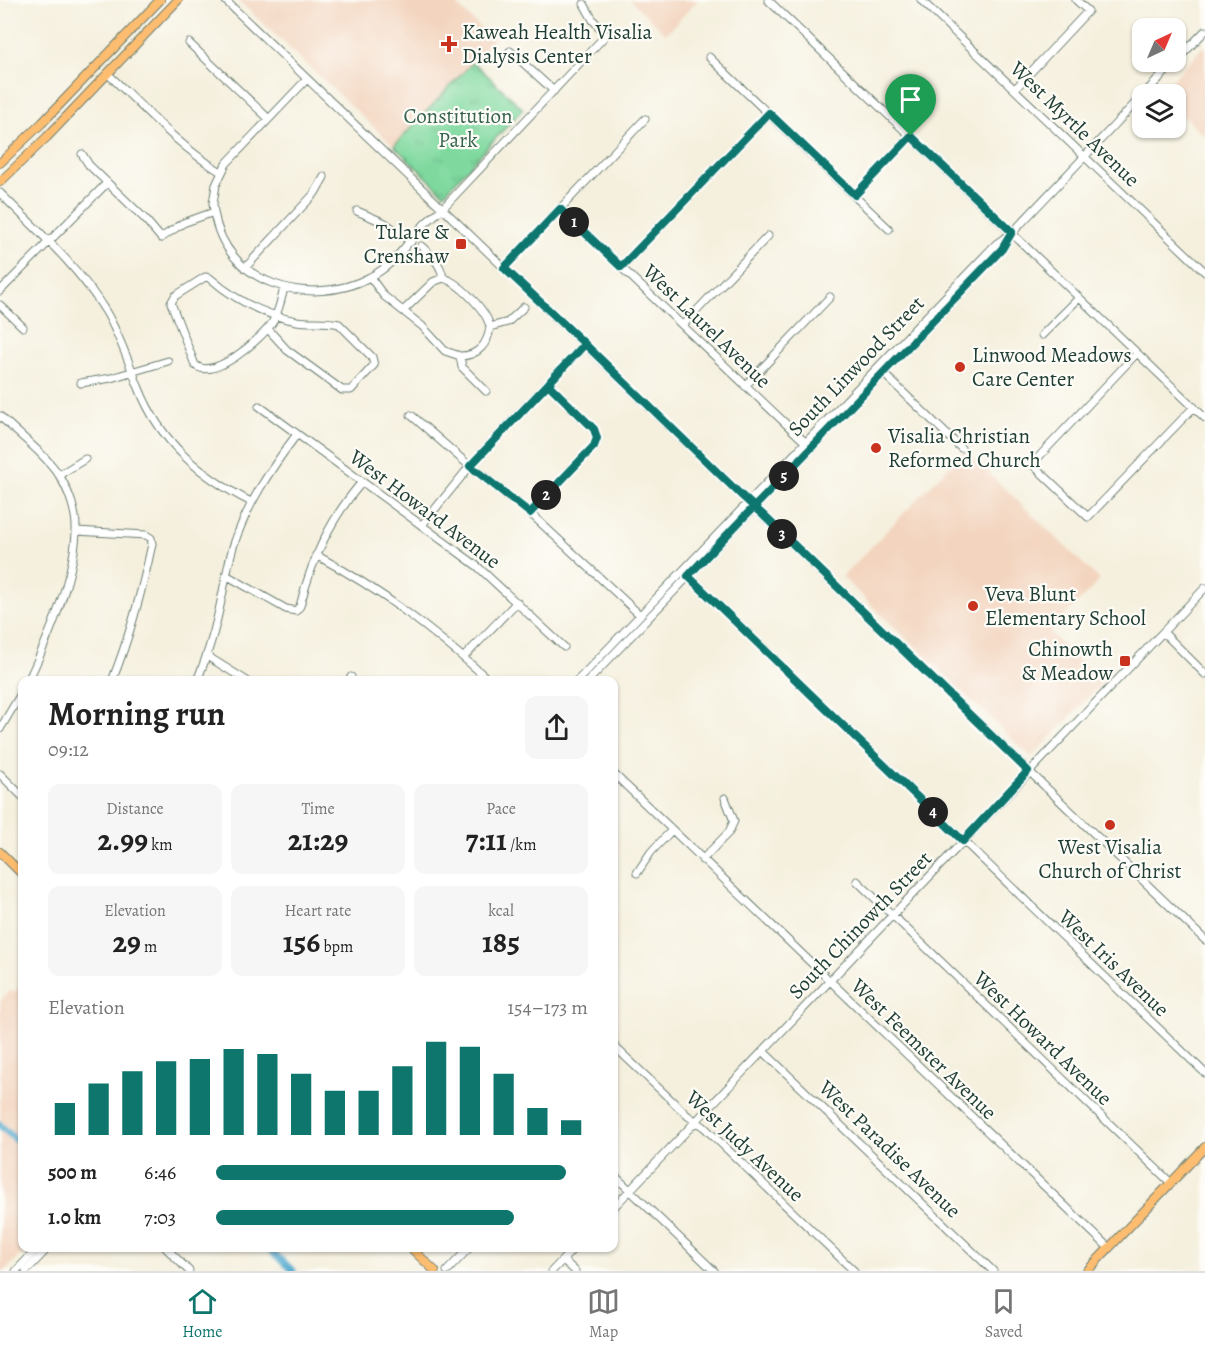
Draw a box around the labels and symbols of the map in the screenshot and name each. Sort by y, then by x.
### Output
place label: Kaweah Health Visalia Dialysis Center [462,18,653,70]
north arrow [1132,18,1186,72]
marker: Kaweah Health Visalia Dialysis Center [440,35,458,53]
street label: West Myrtle Avenue [1003,54,1146,193]
pin [885,74,936,136]
park label: Constitution Park [403,102,513,154]
pin: 1 [559,207,589,237]
place label: Tulare & Crenshaw [364,218,449,270]
marker: Tulare & Crenshaw [454,237,468,251]
street label: West Laurel Avenue [636,257,777,394]
street label: South Linwood Street [782,290,930,442]
place label: Linwood Meadows Care Center [972,341,1132,393]
marker: Linwood Meadows Care Center [953,360,967,374]
place label: Visalia Christian Reformed Church [887,422,1041,474]
marker: Visalia Christian Reformed Church [869,441,883,455]
street label: West Howard Avenue [343,442,506,575]
pin: 5 [769,461,799,491]
pin: 2 [531,480,561,510]
pin: 3 [767,519,797,549]
place label: Veva Blunt Elementary School [984,580,1146,632]
marker: Veva Blunt Elementary School [966,599,980,613]
place label: Chinowth & Meadow [1021,635,1113,687]
marker: Chinowth & Meadow [1118,654,1132,668]
pin: 4 [918,797,948,827]
marker: West Visalia Church of Christ [1103,818,1117,832]
place label: West Visalia Church of Christ [1038,833,1182,885]
street label: South Chinowth Street [782,845,938,1005]
street label: West Iris Avenue [1052,902,1175,1023]
street label: West Howard Avenue [967,964,1118,1111]
street label: West Feemster Avenue [844,971,1003,1126]
street label: West Paradise Avenue [812,1073,967,1224]
street label: West Judy Avenue [679,1083,810,1208]

